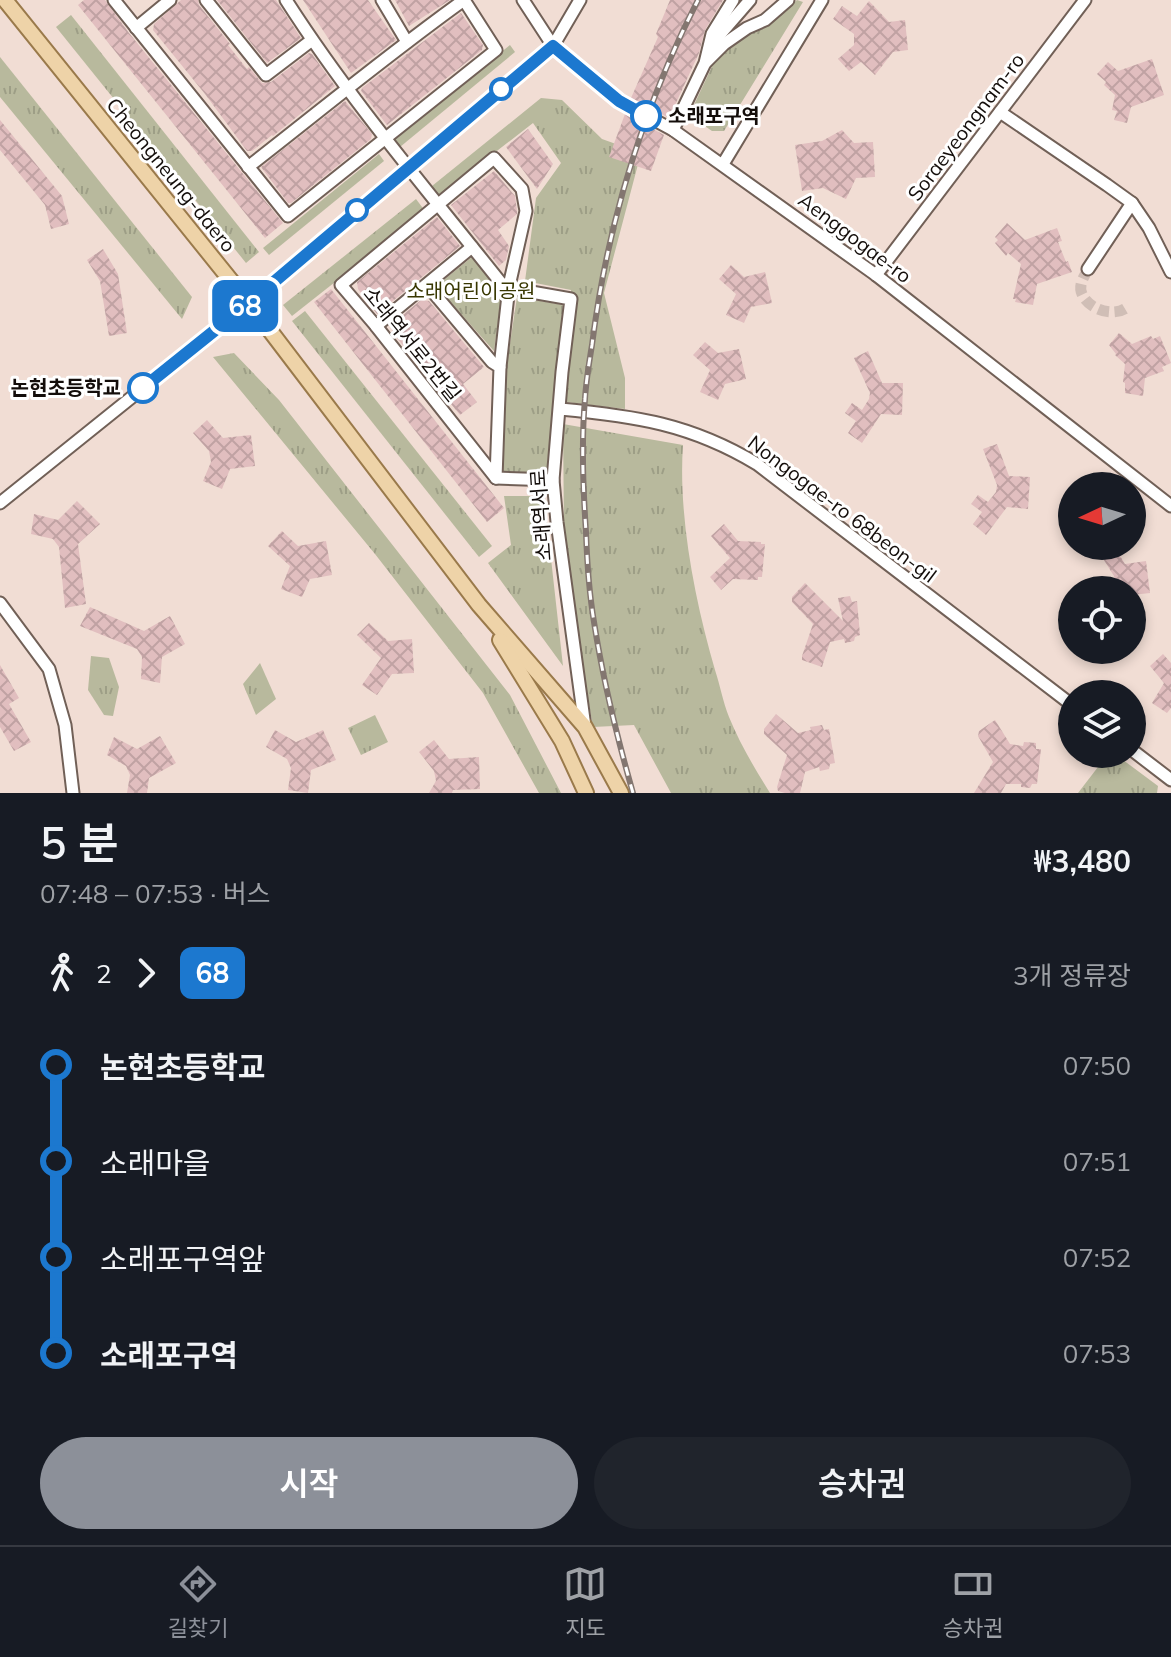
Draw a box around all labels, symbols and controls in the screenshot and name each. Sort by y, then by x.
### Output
street label: Soraeyeongnam-ro [902,48,1029,206]
unlabelled marker [490,78,512,100]
street label: Cheongneung-daero [101,92,241,257]
marker: 소래포구역 [631,101,661,131]
place label: 소래포구역 [668,103,760,128]
street label: Aenggogae-ro [794,187,917,288]
unlabelled marker [346,199,368,221]
park label: 소래어린이공원 [407,278,535,303]
line badge: 68 [209,280,281,332]
street label: 소래역서로2번길 [358,281,466,406]
text: 68 [228,288,262,323]
marker: 논현초등학교 [128,373,158,403]
place label: 논현초등학교 [11,375,121,400]
street label: Nongogae-ro 68beon-gil [743,430,941,588]
street label: 소래역서로 [525,468,556,562]
north arrow [1058,472,1146,560]
map controls [1058,472,1146,768]
button: locate [1058,576,1146,664]
button: layers [1058,680,1146,768]
text: 5 분 [40,815,119,870]
text: ₩3,480 [1034,842,1131,880]
text: 07:48 – 07:53 · 버스 [40,877,271,910]
icon: walk [40,951,84,995]
icon: forward [124,951,168,995]
text: 68 [196,955,229,990]
text: 2 [96,957,112,990]
text: 3개 정류장 [1013,959,1131,992]
text: 논현초등학교 [100,1048,266,1086]
text: 07:50 [1063,1049,1131,1082]
text: 소래마을 [100,1144,210,1182]
text: 07:51 [1063,1145,1131,1178]
text: 소래포구역앞 [100,1240,266,1278]
text: 07:52 [1063,1241,1131,1274]
text: 소래포구역 [100,1336,238,1374]
text: 07:53 [1063,1337,1131,1370]
button: 시작 [40,1437,578,1529]
button: 승차권 [594,1437,1131,1529]
tab: 길찾기 [168,1562,228,1642]
tab: 지도 [563,1562,607,1642]
tab: 승차권 [943,1562,1003,1642]

